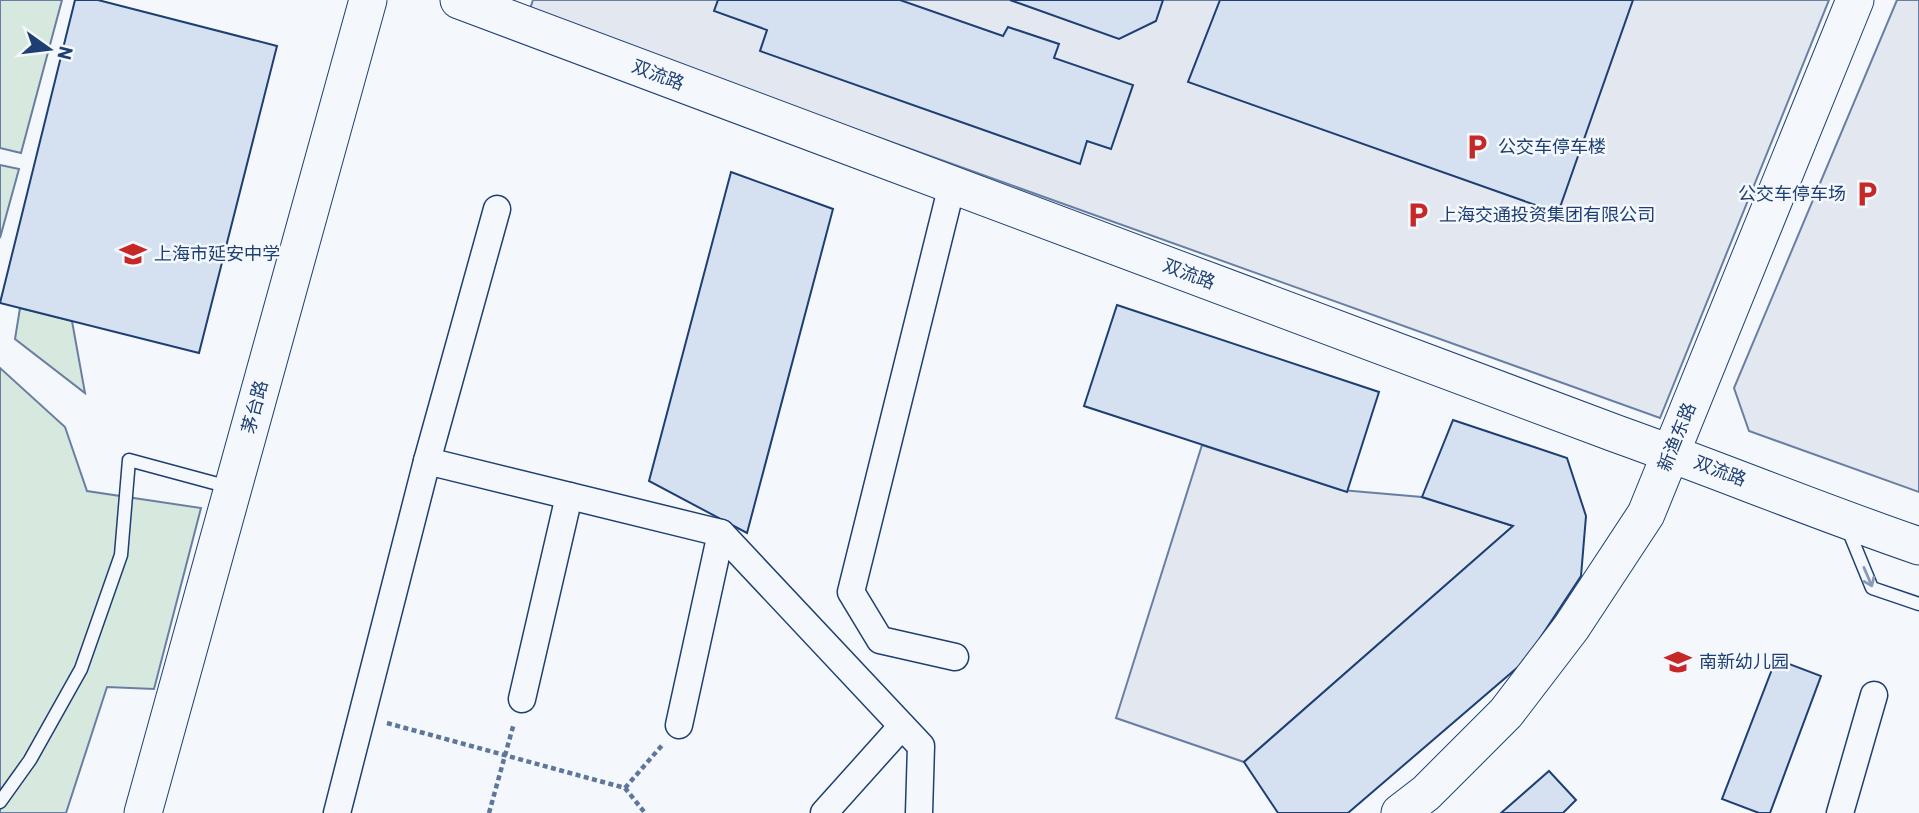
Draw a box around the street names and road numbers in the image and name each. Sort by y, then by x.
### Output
street label: 双流路 [629,54,688,94]
street label: 双流路 [1160,253,1219,293]
street label: 茅台路 [236,378,272,436]
street label: 新渔东路 [1652,399,1700,474]
street label: 双流路 [1691,450,1750,490]

